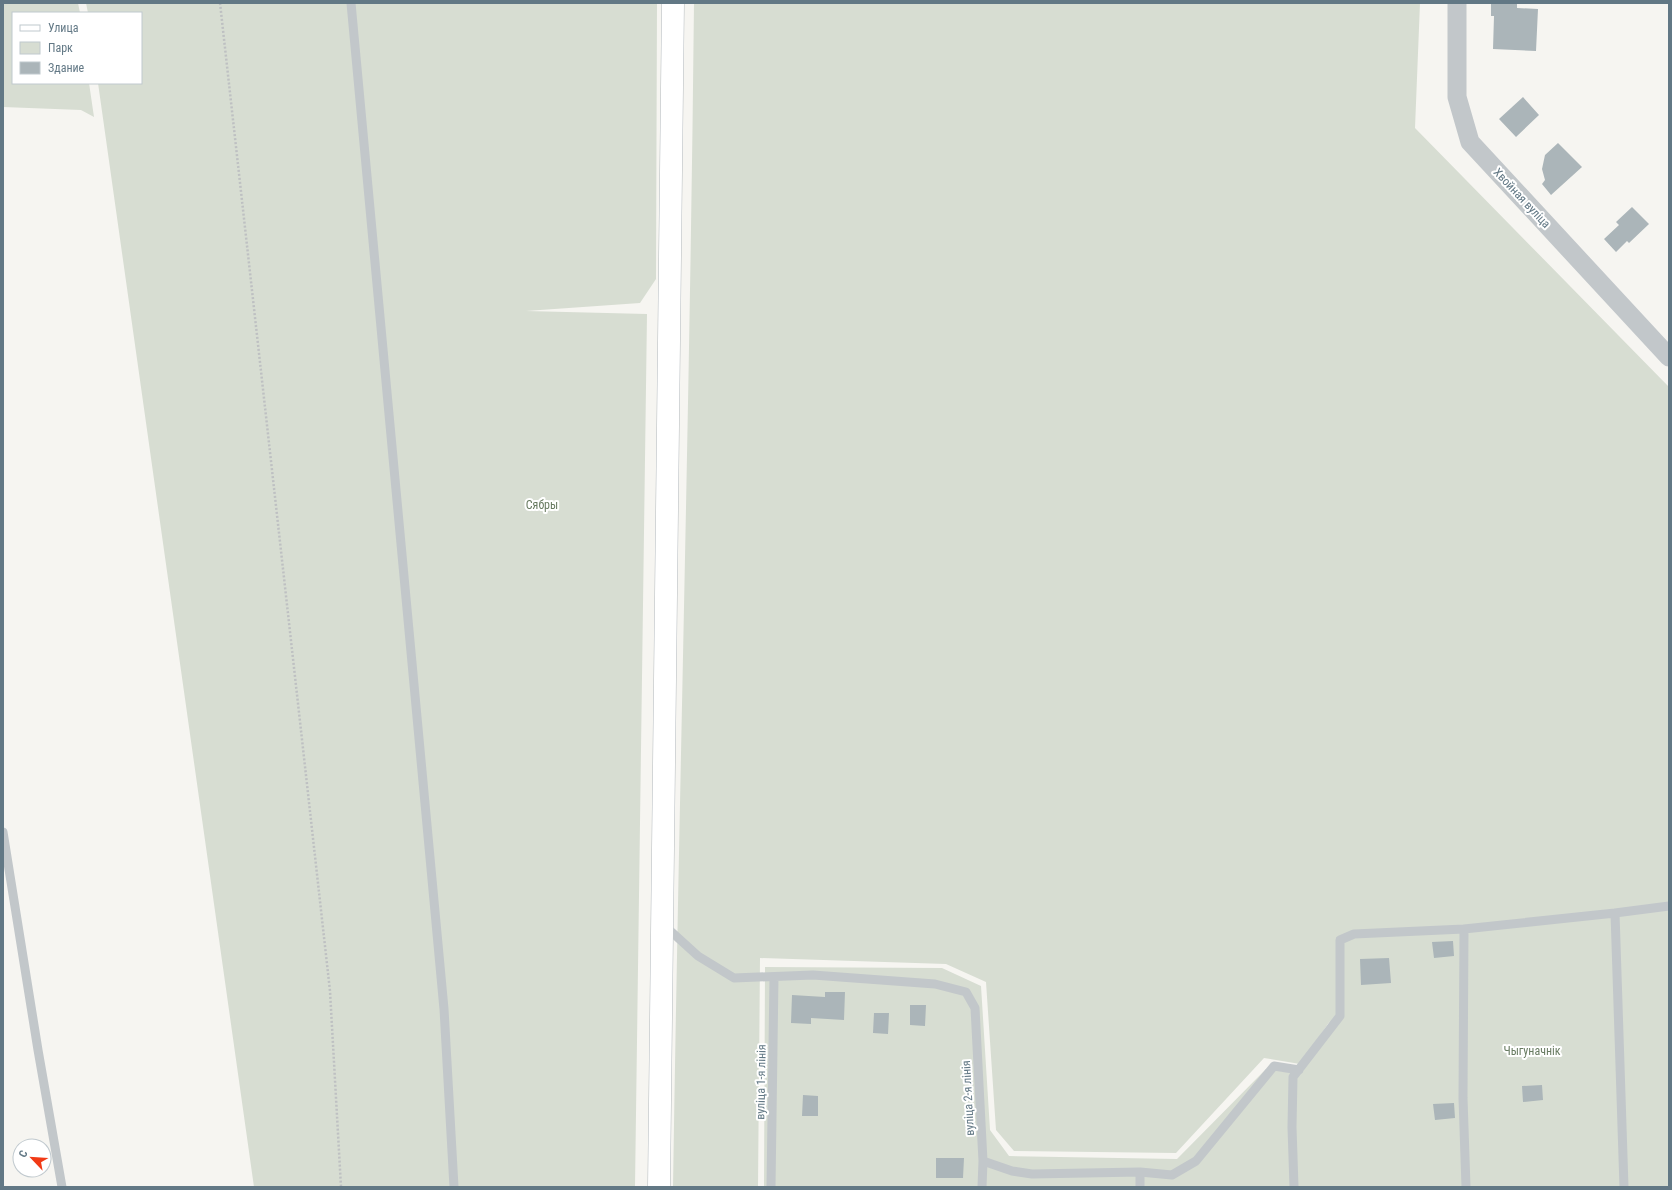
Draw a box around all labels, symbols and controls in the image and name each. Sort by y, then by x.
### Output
legend [12,12,142,84]
text: Улица [48,21,79,35]
text: Парк [48,41,73,55]
text: Здание [48,61,85,75]
street label: Хвойная вуліца [1491,165,1553,231]
park label: Сябры [526,498,558,512]
street label: вуліца 1-я лінія [753,1044,769,1120]
park label: Чыгуначнік [1503,1044,1561,1058]
street label: вуліца 2-я лінія [959,1060,977,1136]
north arrow [12,1138,52,1178]
text: С [16,1148,31,1160]

